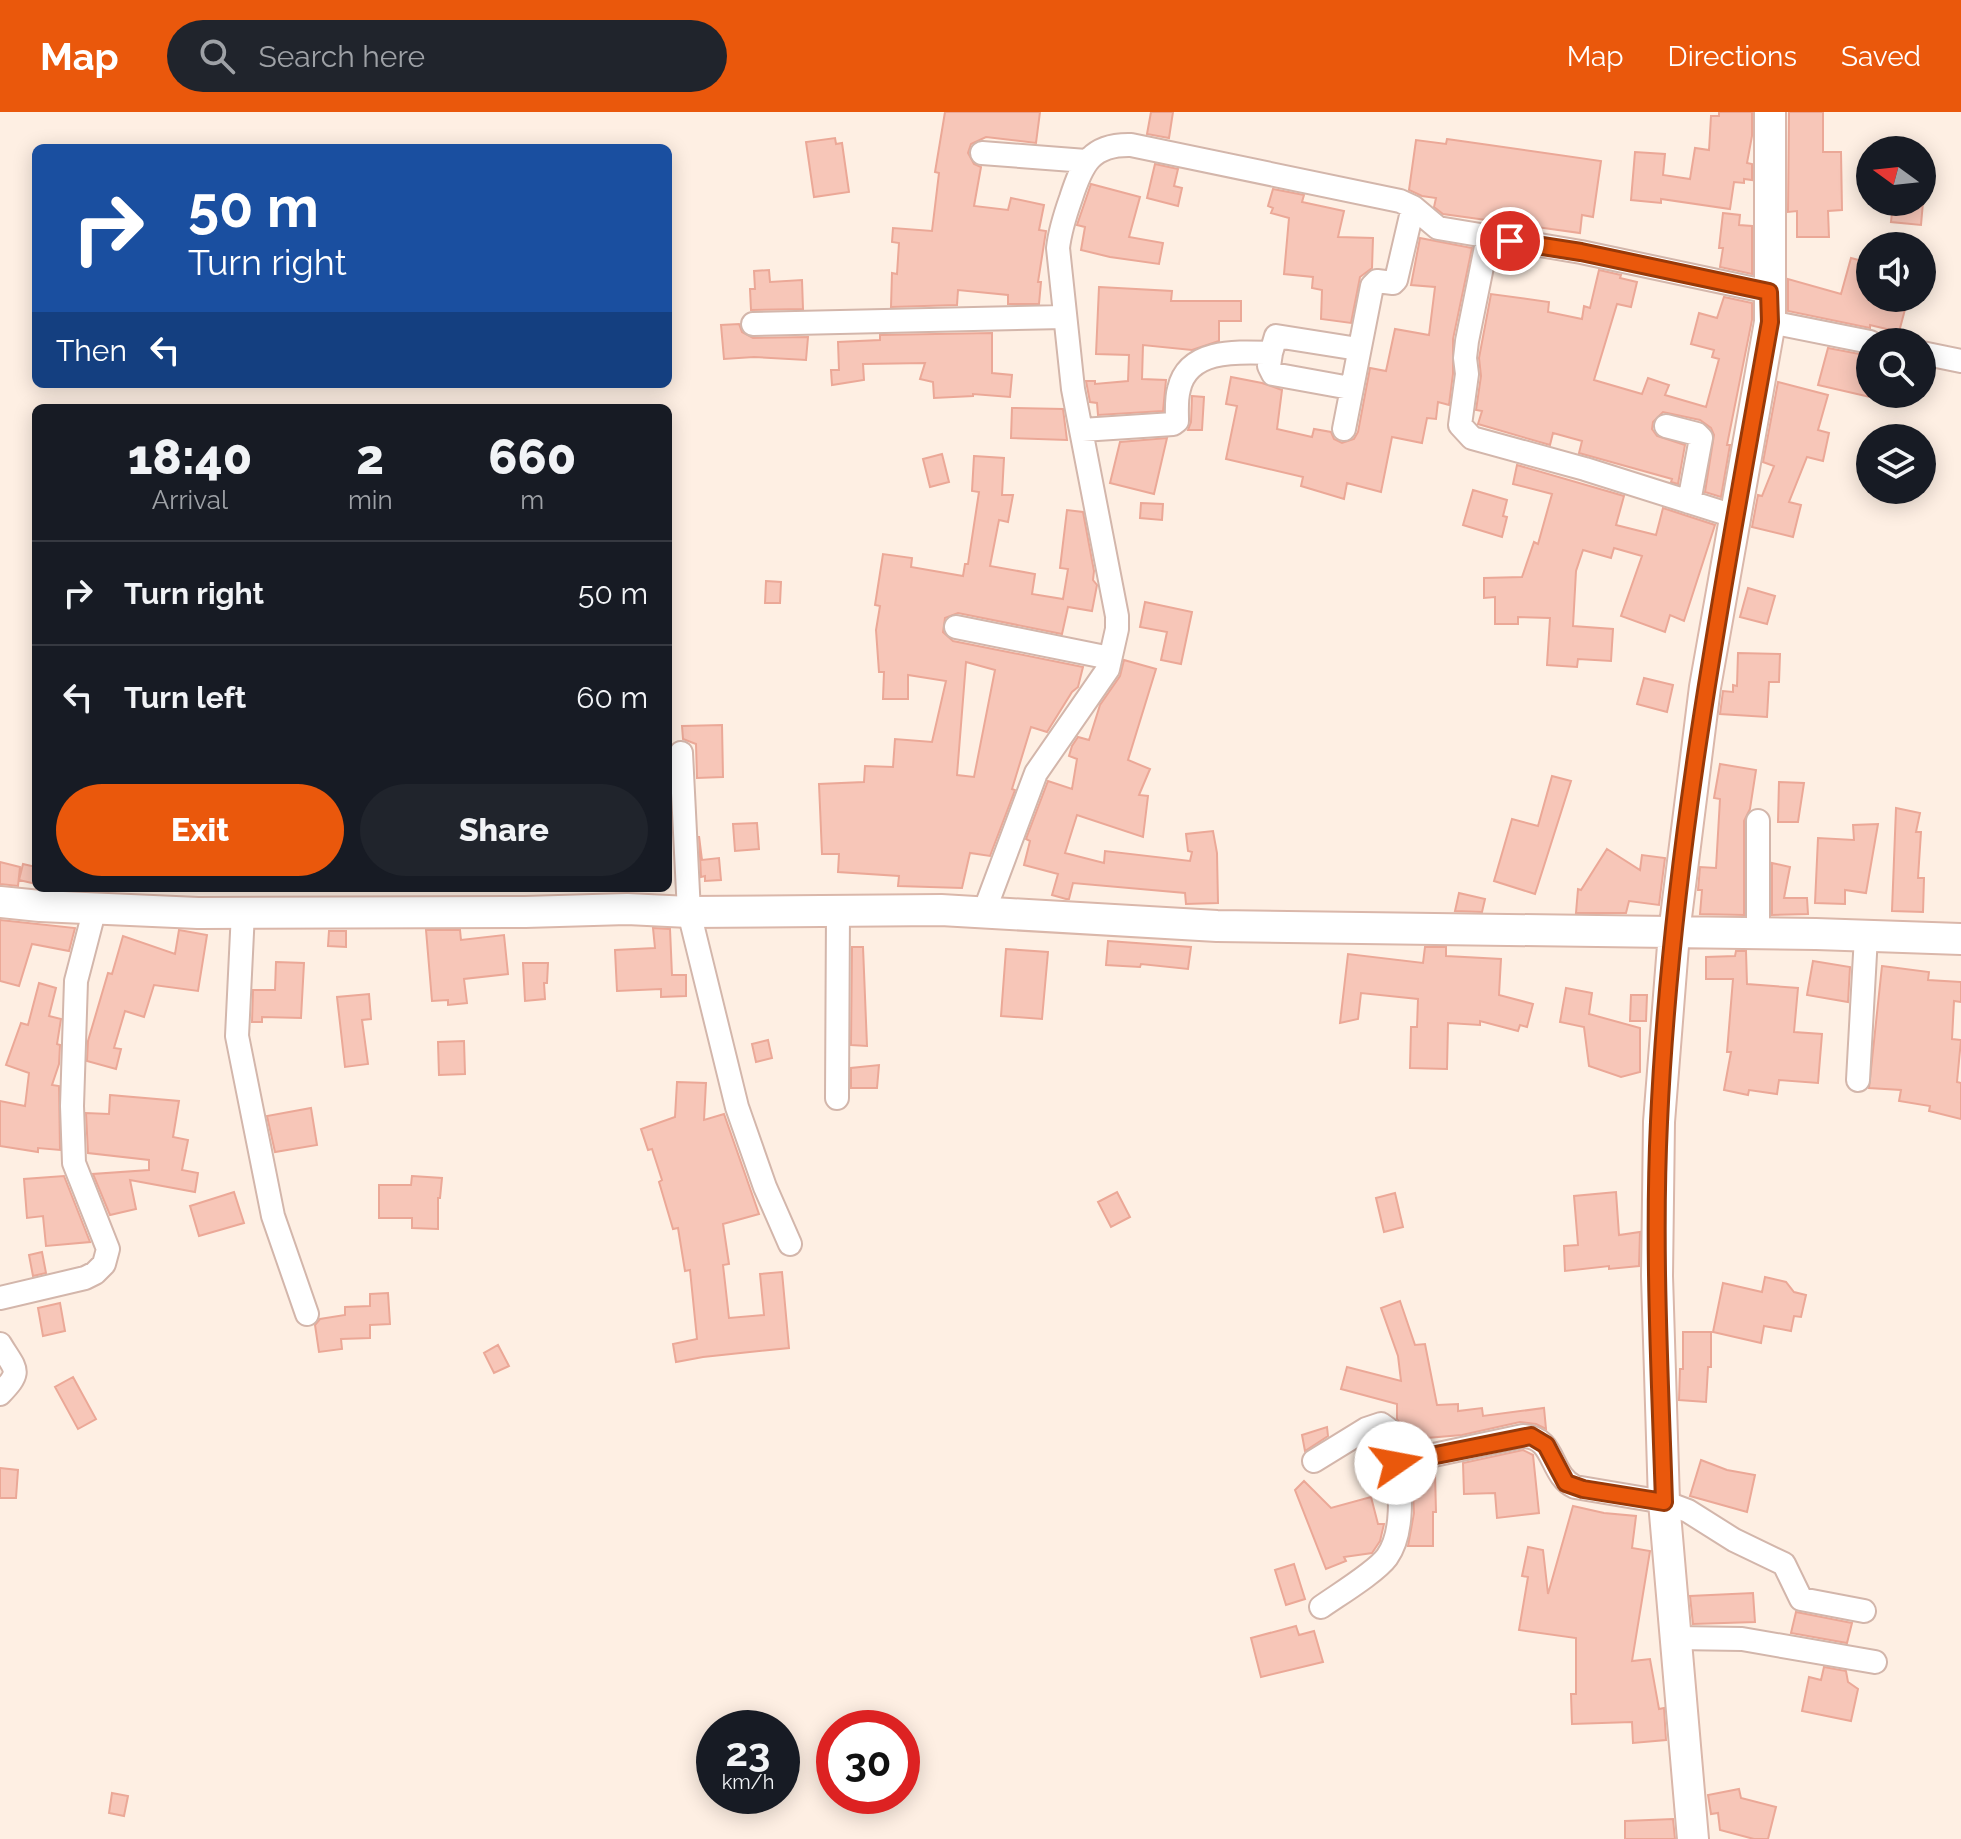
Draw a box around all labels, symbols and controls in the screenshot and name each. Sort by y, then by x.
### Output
search box [167,20,727,92]
text: Map [40,34,119,79]
icon: search [195,34,239,78]
text: Search here [259,39,425,74]
text: Map [1567,40,1624,73]
text: Directions [1668,40,1797,73]
text: Saved [1841,40,1921,73]
north arrow [1856,136,1936,216]
map controls [1856,136,1936,504]
text: 50 m [188,174,319,240]
icon: right [56,176,160,280]
pin [1476,207,1544,275]
icon: arrive [1488,219,1532,263]
button: sound [1856,232,1936,312]
text: Turn right [188,241,347,283]
icon: left [143,328,187,372]
button: search [1856,328,1936,408]
text: Then [56,333,127,368]
button: layers [1856,424,1936,504]
text: 18:40 [128,429,252,485]
text: 2 [356,429,384,485]
text: 660 [488,429,576,485]
text: Arrival [152,485,228,515]
text: min [348,485,393,515]
text: m [520,485,544,515]
icon: right [56,571,100,615]
text: Turn right [124,576,264,611]
text: 50 m [578,576,648,611]
icon: left [56,675,100,719]
text: Turn left [124,680,246,715]
text: 60 m [576,680,648,715]
button: Exit [56,784,344,876]
button: Share [360,784,648,876]
position arrow [1354,1421,1438,1505]
speed limit sign: 30 [816,1710,920,1814]
text: 23 [726,1728,770,1775]
text: km/h [722,1770,774,1794]

